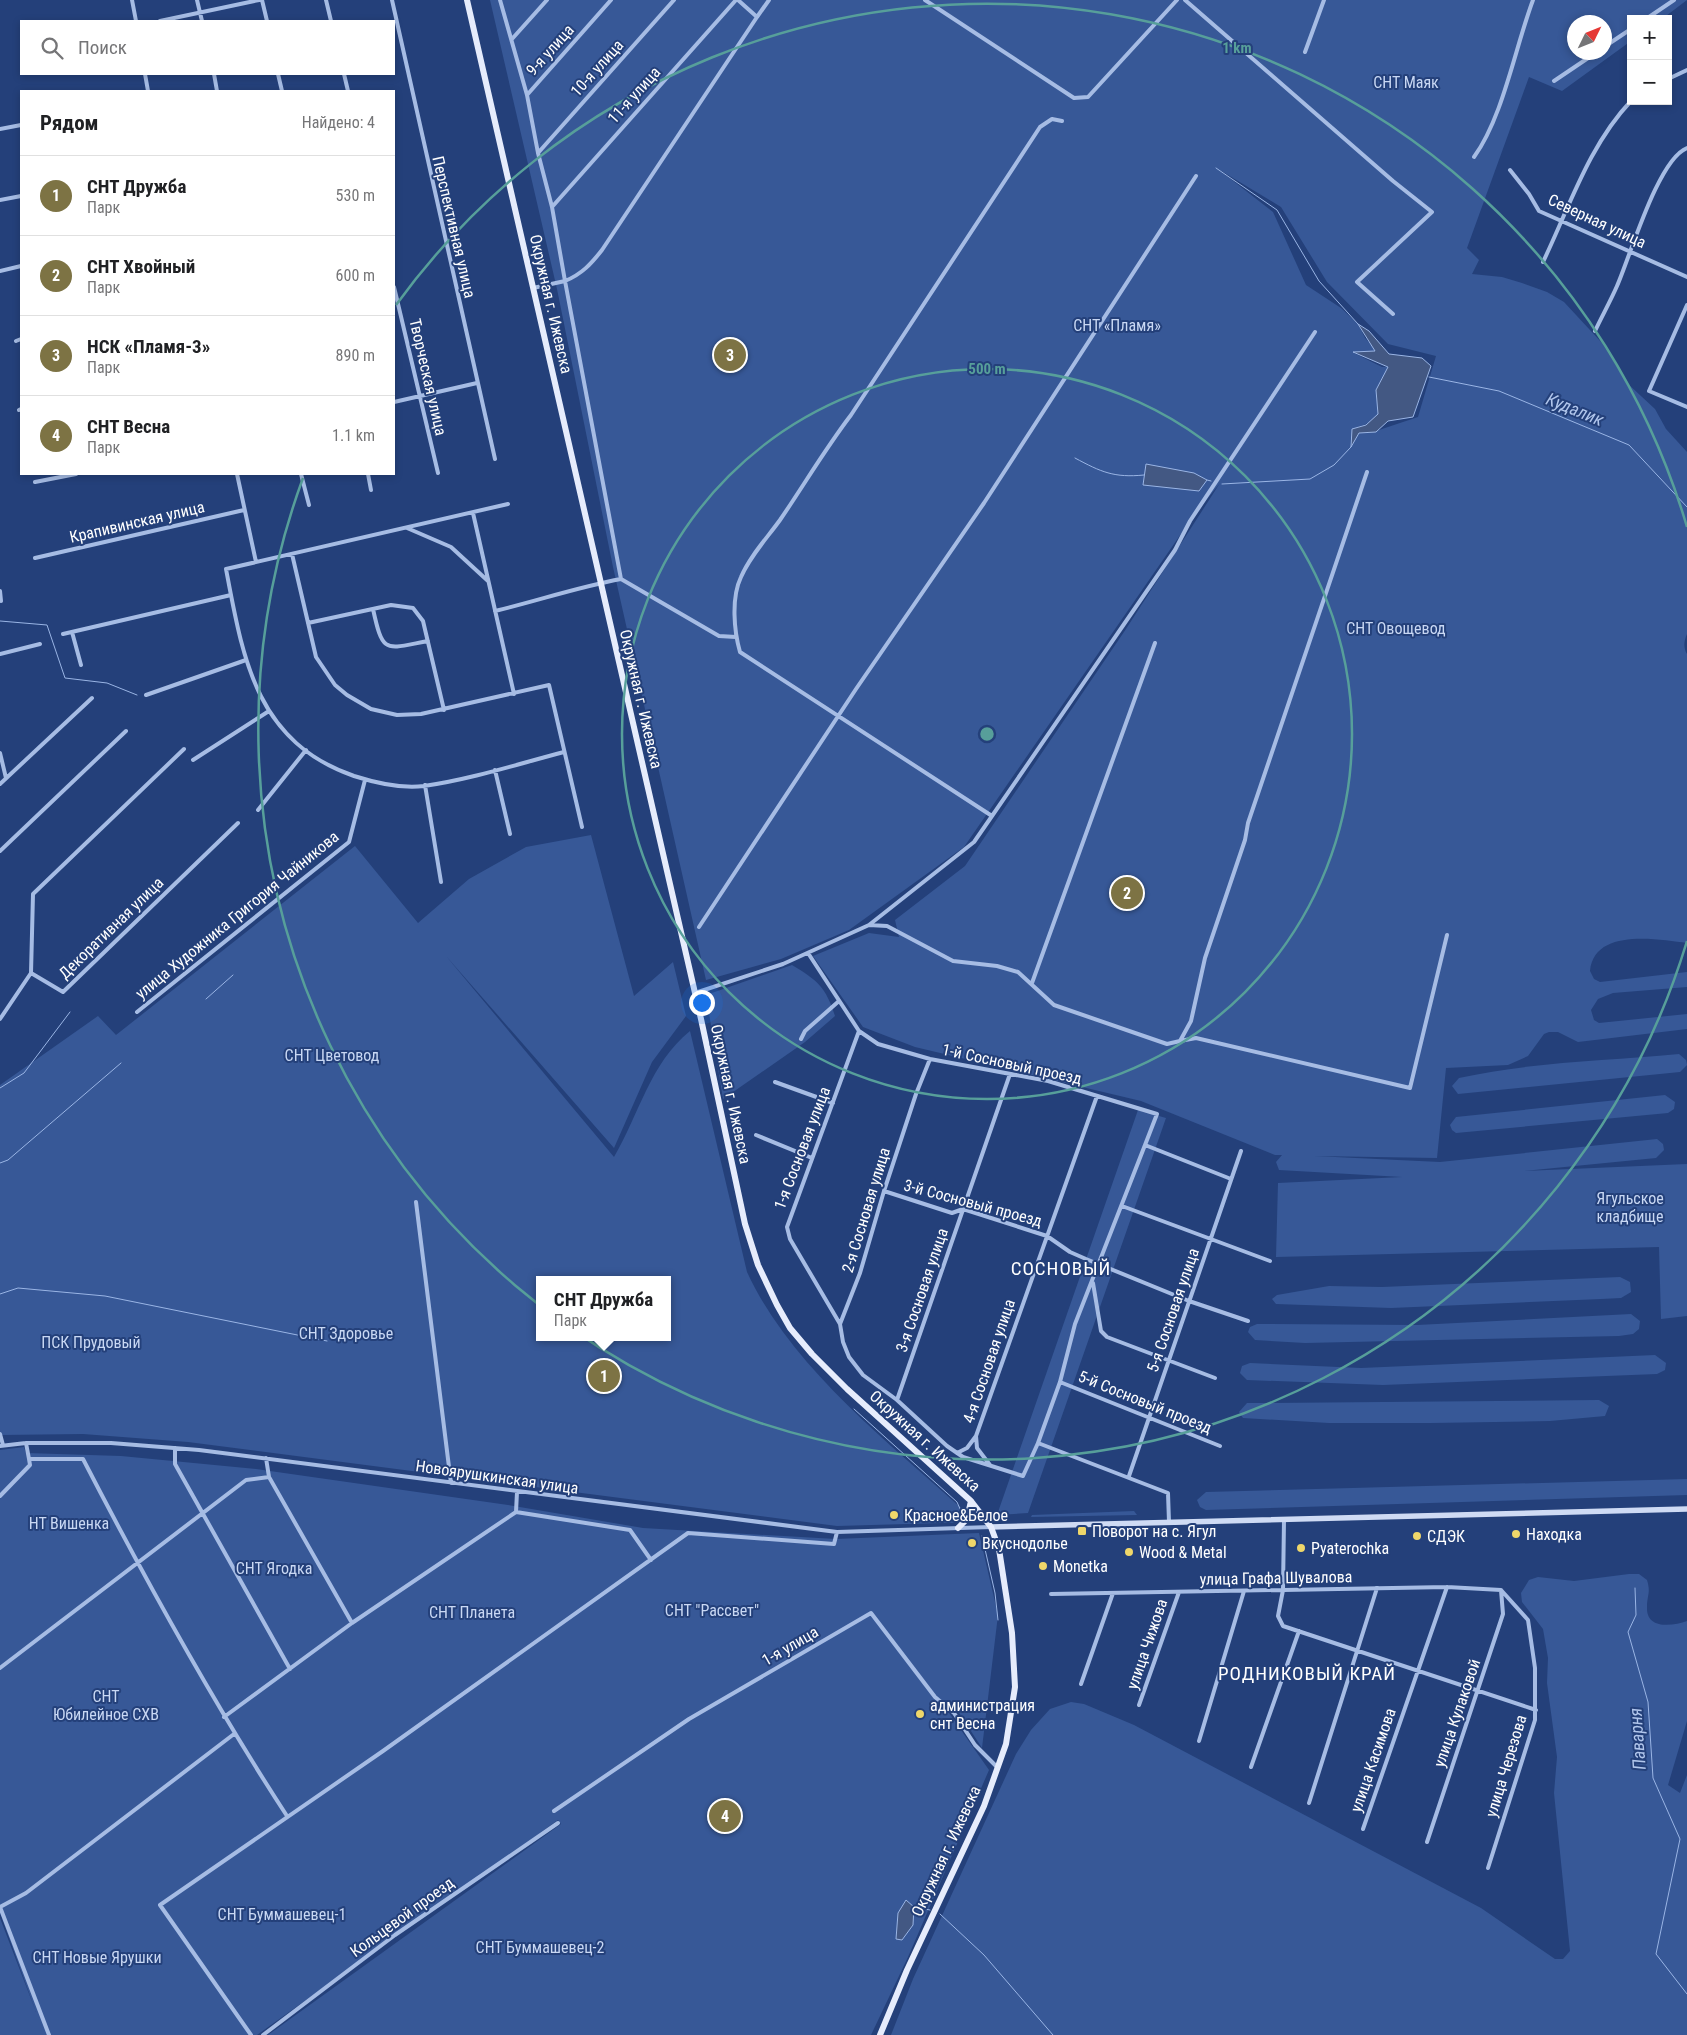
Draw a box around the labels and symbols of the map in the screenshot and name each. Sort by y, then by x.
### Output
north arrow [1567,15,1612,60]
street label: 9-я улица [522,21,578,79]
street label: 10-я улица [567,36,627,100]
text: 1 km [1222,39,1252,57]
street label: 11-я улица [604,63,664,127]
park label: СНТ Маяк [1373,73,1439,92]
street label: Перспективная улица [428,154,480,300]
street label: Северная улица [1545,190,1649,252]
street label: Окружная г. Ижевска [526,233,576,375]
park label: СНТ «Пламя» [1073,316,1161,335]
street label: Творческая улица [405,317,451,437]
pin: 3 [714,336,746,374]
text: 500 m [968,360,1006,378]
water label: Кудалик [1543,388,1607,430]
street label: Крапивинская улица [68,497,206,547]
park label: СНТ Овощевод [1346,619,1446,638]
street label: Окружная г. Ижевска [616,628,666,770]
centre of rings [978,725,996,743]
street label: улица Художника Григория Чайникова [132,827,342,1003]
street label: Декоративная улица [55,873,167,983]
pin: 2 [1111,874,1143,912]
your location [689,990,715,1016]
street label: Окружная г. Ижевска [707,1023,755,1165]
street label: 1-й Сосновый проезд [940,1040,1084,1088]
park label: СНТ Цветовод [285,1046,380,1065]
street label: 1-я Сосновая улица [770,1084,834,1212]
street label: 2-я Сосновая улица [838,1145,894,1275]
street label: 3-й Сосновый проезд [902,1175,1045,1231]
park label: Ягульское кладбище [1596,1189,1664,1226]
street label: 3-я Сосновая улица [892,1226,952,1354]
street label: 5-я Сосновая улица [1143,1246,1203,1374]
district label: СОСНОВЫЙ [1011,1257,1111,1280]
street label: 4-я Сосновая улица [959,1297,1019,1425]
park label: СНТ Здоровье [299,1324,393,1343]
park label: ПСК Прудовый [41,1333,141,1352]
pin: 1 [588,1357,620,1395]
street label: 5-й Сосновый проезд [1075,1367,1215,1438]
street label: Окружная г. Ижевска [866,1386,984,1496]
street label: Новоярушкинская улица [414,1456,580,1498]
place label: Красное&Белое [904,1506,1008,1525]
marker: Красное&Белое [888,1509,900,1521]
park label: НТ Вишенка [29,1514,109,1533]
place label: Поворот на с. Ягул [1092,1522,1216,1541]
marker: Поворот на с. Ягул [1076,1525,1088,1537]
place label: Находка [1526,1525,1582,1544]
place label: СДЭК [1427,1527,1465,1546]
marker: Находка [1510,1528,1522,1540]
marker: СДЭК [1411,1530,1423,1542]
place label: Вкуснодолье [982,1534,1068,1553]
marker: Вкуснодолье [966,1537,978,1549]
place label: Pyaterochka [1311,1539,1389,1558]
marker: Pyaterochka [1295,1542,1307,1554]
place label: Wood & Metal [1139,1543,1227,1562]
marker: Wood & Metal [1123,1546,1135,1558]
place label: Monetka [1053,1557,1108,1576]
park label: СНТ Ягодка [236,1559,312,1578]
marker: Monetka [1037,1560,1049,1572]
street label: улица Графа Шувалова [1199,1567,1353,1589]
street label: улица Чижова [1123,1596,1171,1692]
park label: СНТ "Рассвет" [665,1601,759,1620]
park label: СНТ Планета [429,1603,515,1622]
street label: 1-я улица [758,1622,822,1670]
street label: улица Кулаковой [1430,1656,1484,1770]
district label: РОДНИКОВЫЙ КРАЙ [1218,1662,1396,1685]
park label: СНТ Юбилейное СХВ [53,1687,159,1724]
place label: администрация снт Весна [930,1696,1035,1733]
street label: улица Касимова [1346,1706,1400,1814]
water label: Паварня [1624,1707,1650,1771]
marker: администрация снт Весна [914,1708,926,1720]
street label: улица Черезова [1481,1713,1531,1819]
street label: Окружная г. Ижевска [907,1783,985,1919]
pin: 4 [709,1797,741,1835]
street label: Кольцевой проезд [346,1873,458,1961]
park label: СНТ Буммашевец-1 [218,1905,346,1924]
park label: СНТ Буммашевец-2 [476,1938,605,1957]
park label: СНТ Новые Ярушки [32,1948,162,1967]

